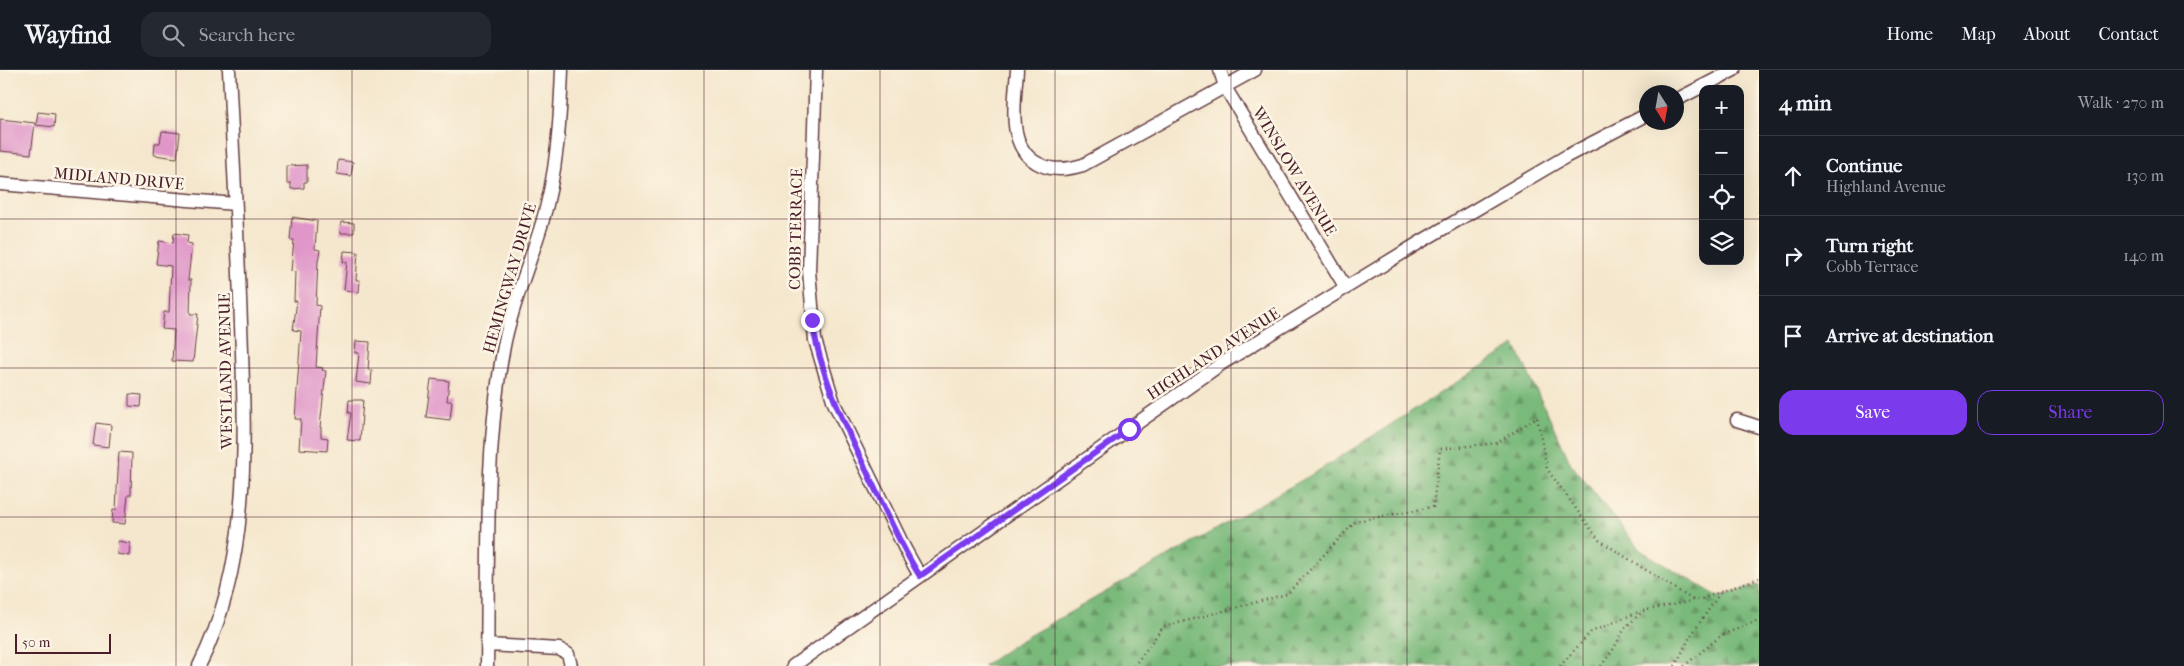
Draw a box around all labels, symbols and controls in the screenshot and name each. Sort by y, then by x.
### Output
search box [141,12,491,57]
text: Wayfind [25,21,111,49]
icon: search [159,21,187,49]
text: Search here [199,24,295,46]
text: Home [1886,24,1933,45]
text: Map [1961,24,1996,45]
text: About [2024,24,2070,45]
text: Contact [2098,24,2159,45]
north arrow [1639,85,1684,130]
map controls [1699,85,1744,265]
button: + [1699,85,1744,130]
text: 4 min [1779,91,1832,115]
text: Walk · 270 m [2078,93,2164,112]
street label: WINSLOW AVENUE [1248,102,1341,239]
button: − [1699,130,1744,175]
text: Continue [1826,155,1902,177]
icon: ahead [1779,162,1807,190]
street label: MIDLAND DRIVE [53,163,185,194]
text: 130 m [2126,166,2164,185]
street label: COBB TERRACE [785,168,806,290]
button: locate [1699,175,1744,220]
text: Highland Avenue [1826,177,1946,196]
street label: HEMINGWAY DRIVE [479,201,540,356]
button: layers [1699,220,1744,265]
text: Turn right [1826,235,1913,257]
icon: right [1779,242,1807,270]
text: 140 m [2123,246,2164,265]
text: Cobb Terrace [1826,257,1918,276]
street label: WESTLAND AVENUE [215,292,236,450]
street label: HIGHLAND AVENUE [1143,303,1284,404]
route end [801,309,824,332]
icon: arrive [1779,322,1807,350]
text: Arrive at destination [1826,325,1994,347]
button: Save [1779,390,1967,435]
button: Share [1977,390,2164,435]
route start [1118,418,1141,441]
scale bar [15,631,111,654]
text: 50 m [22,634,50,651]

